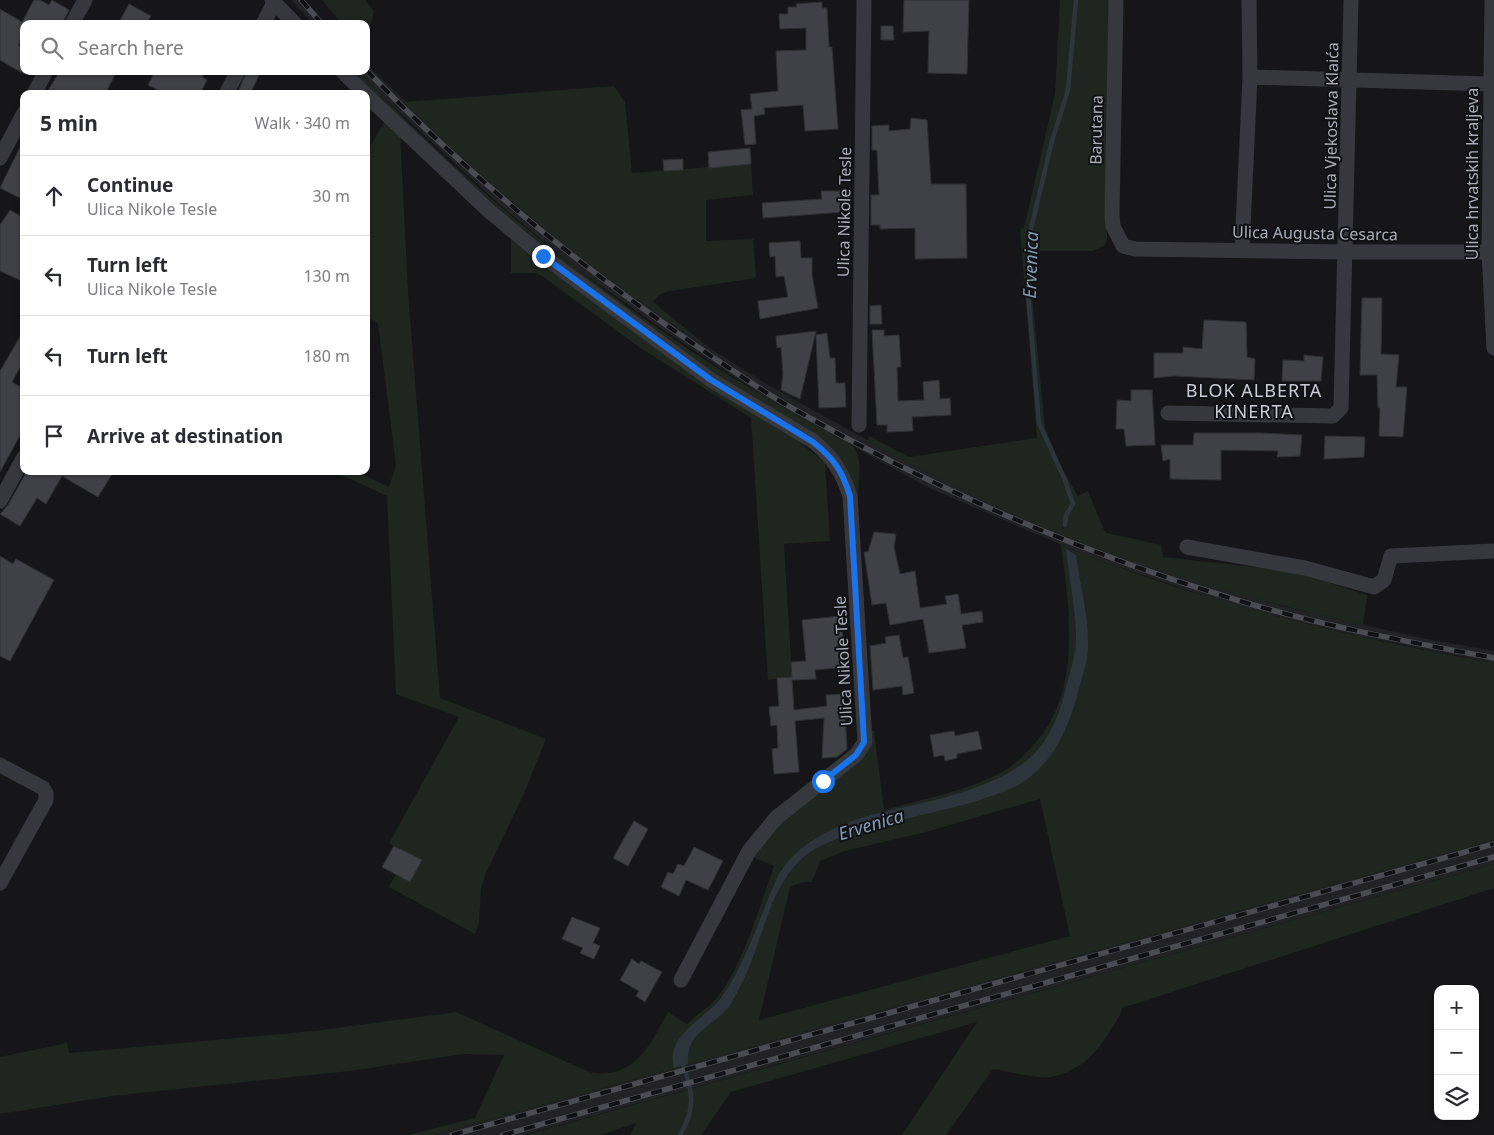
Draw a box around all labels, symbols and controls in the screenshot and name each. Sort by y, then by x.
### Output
search box [20,20,370,75]
icon: search [38,34,66,62]
text: Search here [78,35,184,61]
street label: Ulica Vjekoslava Klaića [1319,42,1343,210]
street label: Ulica hrvatskih kraljeva [1461,88,1483,260]
street label: Barutana [1084,95,1108,165]
text: 5 min [40,109,98,137]
text: Walk · 340 m [255,112,350,134]
street label: Ulica Nikole Tesle [832,147,856,277]
text: Continue [87,172,173,198]
icon: ahead [40,182,68,210]
text: 30 m [313,185,350,207]
text: Ulica Nikole Tesle [87,198,217,220]
street label: Ulica Augusta Cesarca [1232,221,1398,245]
water label: Ervenica [1017,231,1043,299]
route end [532,245,555,268]
text: Turn left [87,252,168,278]
icon: left [40,262,68,290]
text: 130 m [303,265,350,287]
text: Ulica Nikole Tesle [87,278,217,300]
icon: left [40,342,68,370]
text: Turn left [87,343,168,369]
text: 180 m [303,345,350,367]
district label: BLOK ALBERTA KINERTA [1186,378,1322,423]
icon: arrive [40,422,68,450]
text: Arrive at destination [87,423,283,449]
street label: Ulica Nikole Tesle [829,595,857,727]
route start [812,770,835,793]
water label: Ervenica [835,803,906,845]
map controls [1434,985,1479,1120]
button: + [1434,985,1479,1030]
button: − [1434,1030,1479,1075]
button: layers [1434,1075,1479,1120]

